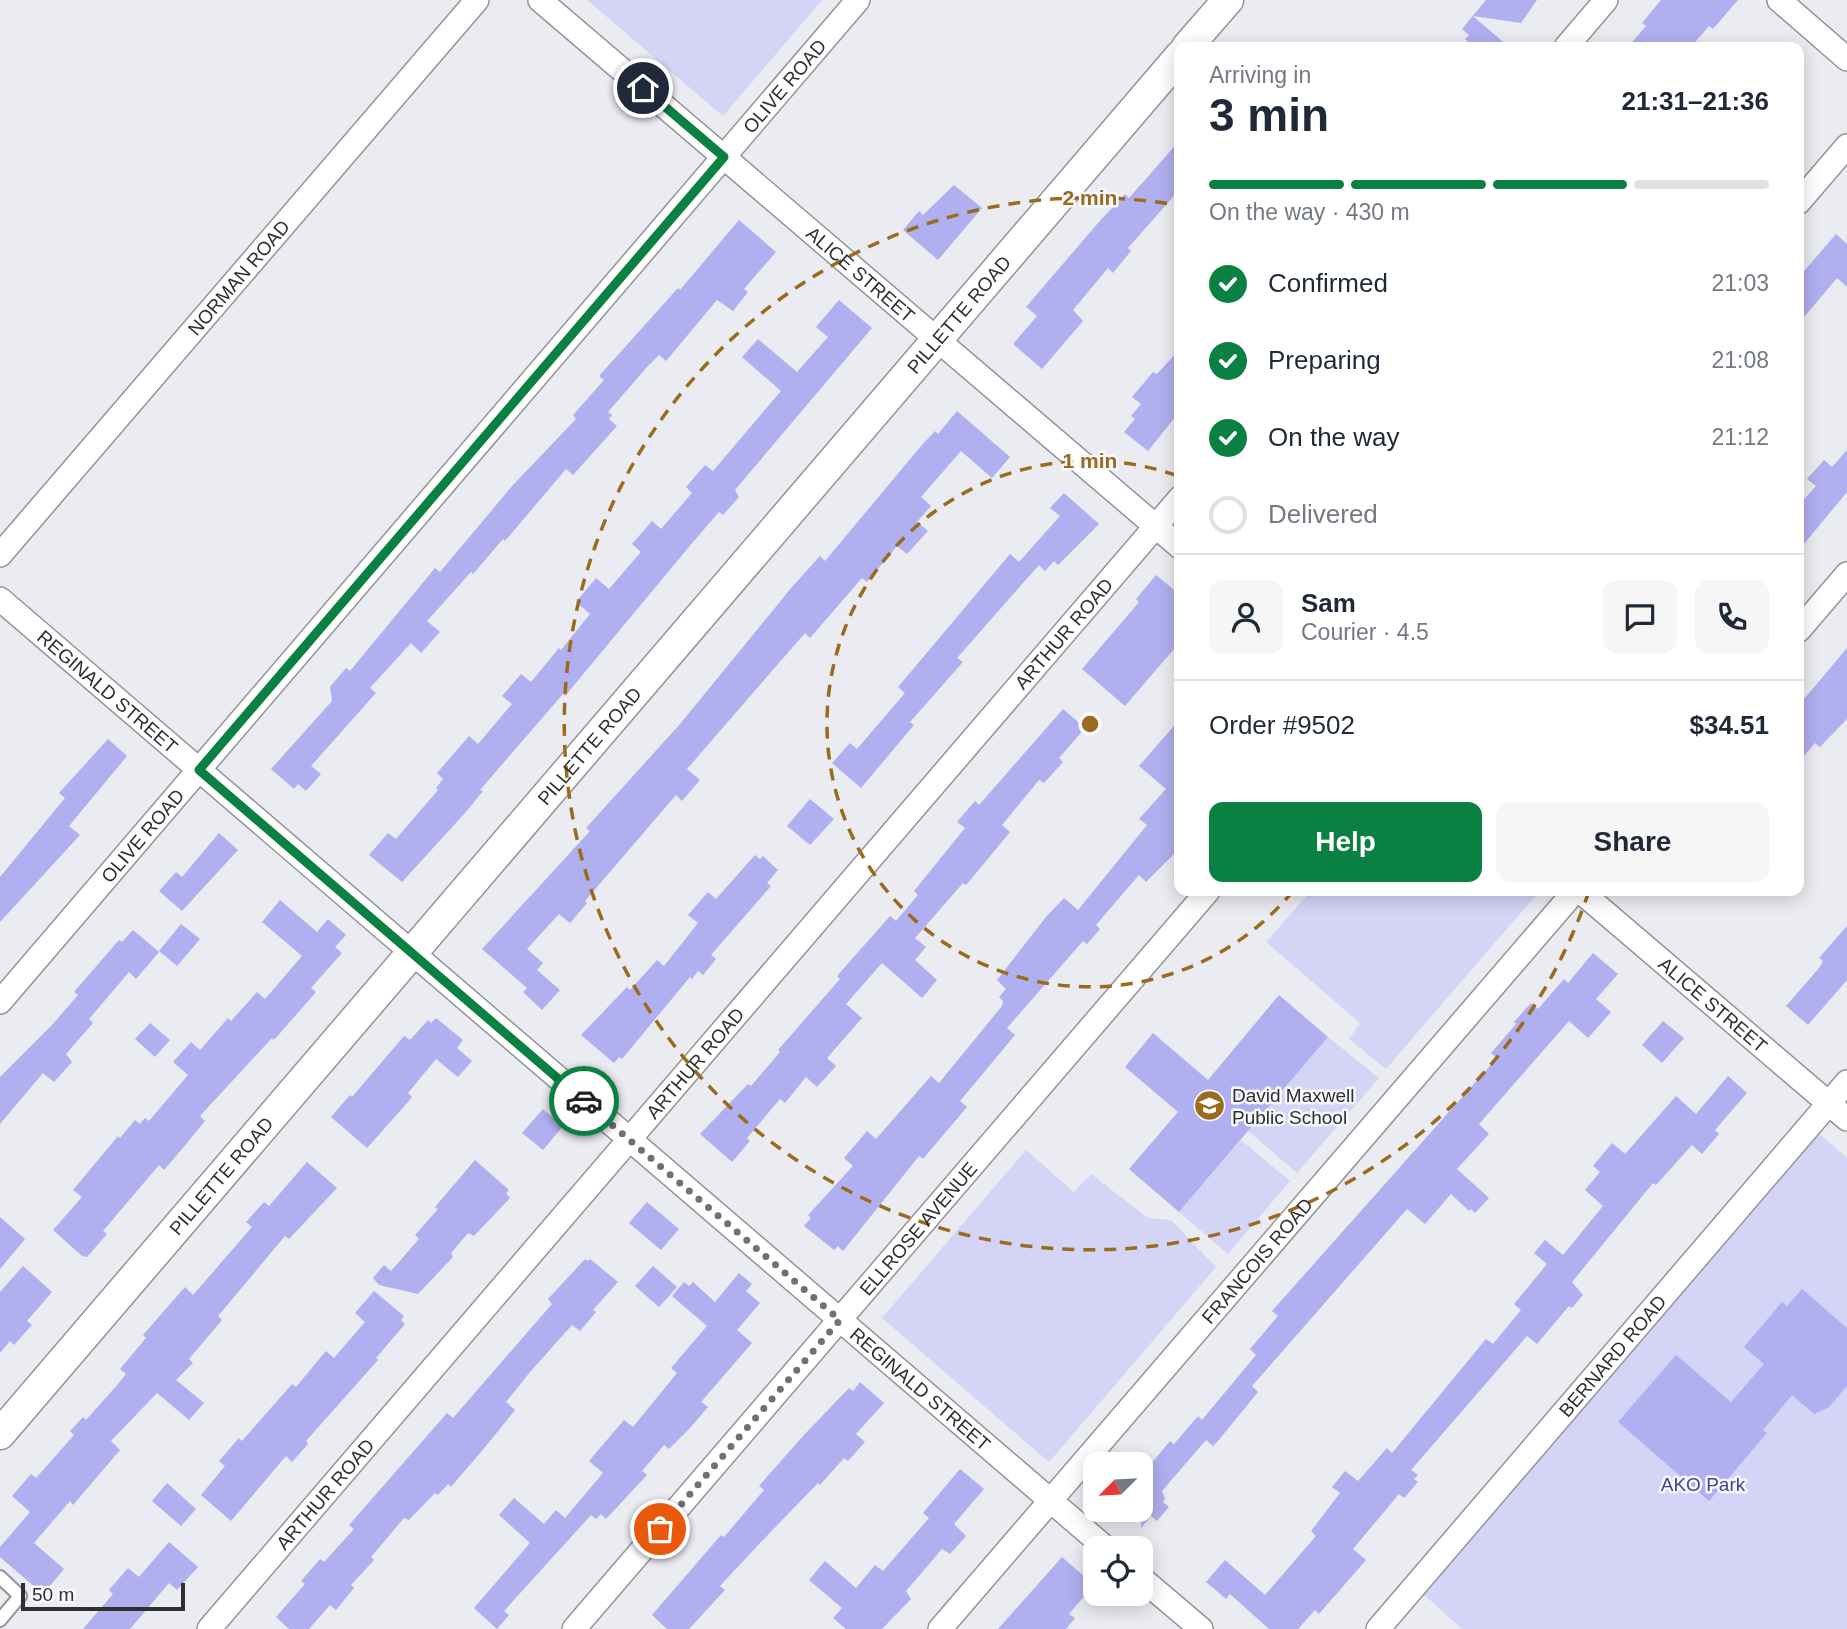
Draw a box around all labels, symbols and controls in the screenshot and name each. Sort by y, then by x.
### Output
street label: OLIVE ROAD [739,35,830,137]
pin [613,58,673,118]
text: Arriving in [1209,62,1311,88]
icon: home [624,69,662,107]
text: 21:31–21:36 [1622,86,1769,116]
text: 3 min [1209,89,1329,141]
text: 2 min [1063,186,1117,209]
text: On the way · 430 m [1209,199,1410,225]
street label: NORMAN ROAD [183,216,294,339]
street label: ALICE STREET [803,222,919,326]
street label: PILLETTE ROAD [903,251,1015,377]
icon: check [1209,265,1247,303]
text: Confirmed [1268,268,1388,298]
text: 21:03 [1711,270,1769,296]
icon: check [1209,342,1247,380]
text: Preparing [1268,345,1381,375]
text: 21:08 [1711,347,1769,373]
icon: check [1209,419,1247,457]
text: On the way [1268,422,1400,452]
text: 21:12 [1711,424,1769,450]
text: 1 min [1063,449,1117,472]
text: Delivered [1268,499,1378,529]
street label: ARTHUR ROAD [1010,574,1117,693]
button: person [1209,580,1283,654]
button: chat [1603,580,1677,654]
button: phone [1695,580,1769,654]
text: Sam [1301,588,1356,618]
text: Courier · 4.5 [1301,619,1429,645]
street label: REGINALD STREET [34,626,182,758]
street label: PILLETTE ROAD [533,683,645,809]
text: Order #9502 [1209,710,1355,740]
text: $34.51 [1689,710,1769,740]
centre of rings [1078,712,1102,736]
street label: OLIVE ROAD [97,785,188,887]
button: Help [1209,802,1482,882]
button: Share [1496,802,1769,882]
street label: ALICE STREET [1655,953,1772,1057]
street label: ARTHUR ROAD [642,1003,748,1123]
courier [549,1066,619,1136]
icon: car [565,1082,603,1120]
place label: David Maxwell Public School [1232,1085,1354,1128]
school or university icon: David Maxwell Public School [1192,1089,1226,1123]
street label: PILLETTE ROAD [165,1113,277,1239]
street label: ELLROSE AVENUE [855,1158,981,1299]
street label: FRANCOIS ROAD [1197,1194,1317,1328]
street label: BERNARD ROAD [1554,1291,1670,1421]
street label: REGINALD STREET [846,1323,995,1455]
street label: ARTHUR ROAD [272,1434,378,1554]
north arrow [1083,1452,1153,1522]
map controls [1083,1452,1153,1606]
park label: AKO Park [1661,1474,1746,1495]
pin [630,1499,690,1559]
icon: bag [641,1510,679,1548]
button: locate [1083,1536,1153,1606]
scale bar [21,1580,186,1612]
text: 50 m [32,1584,74,1605]

